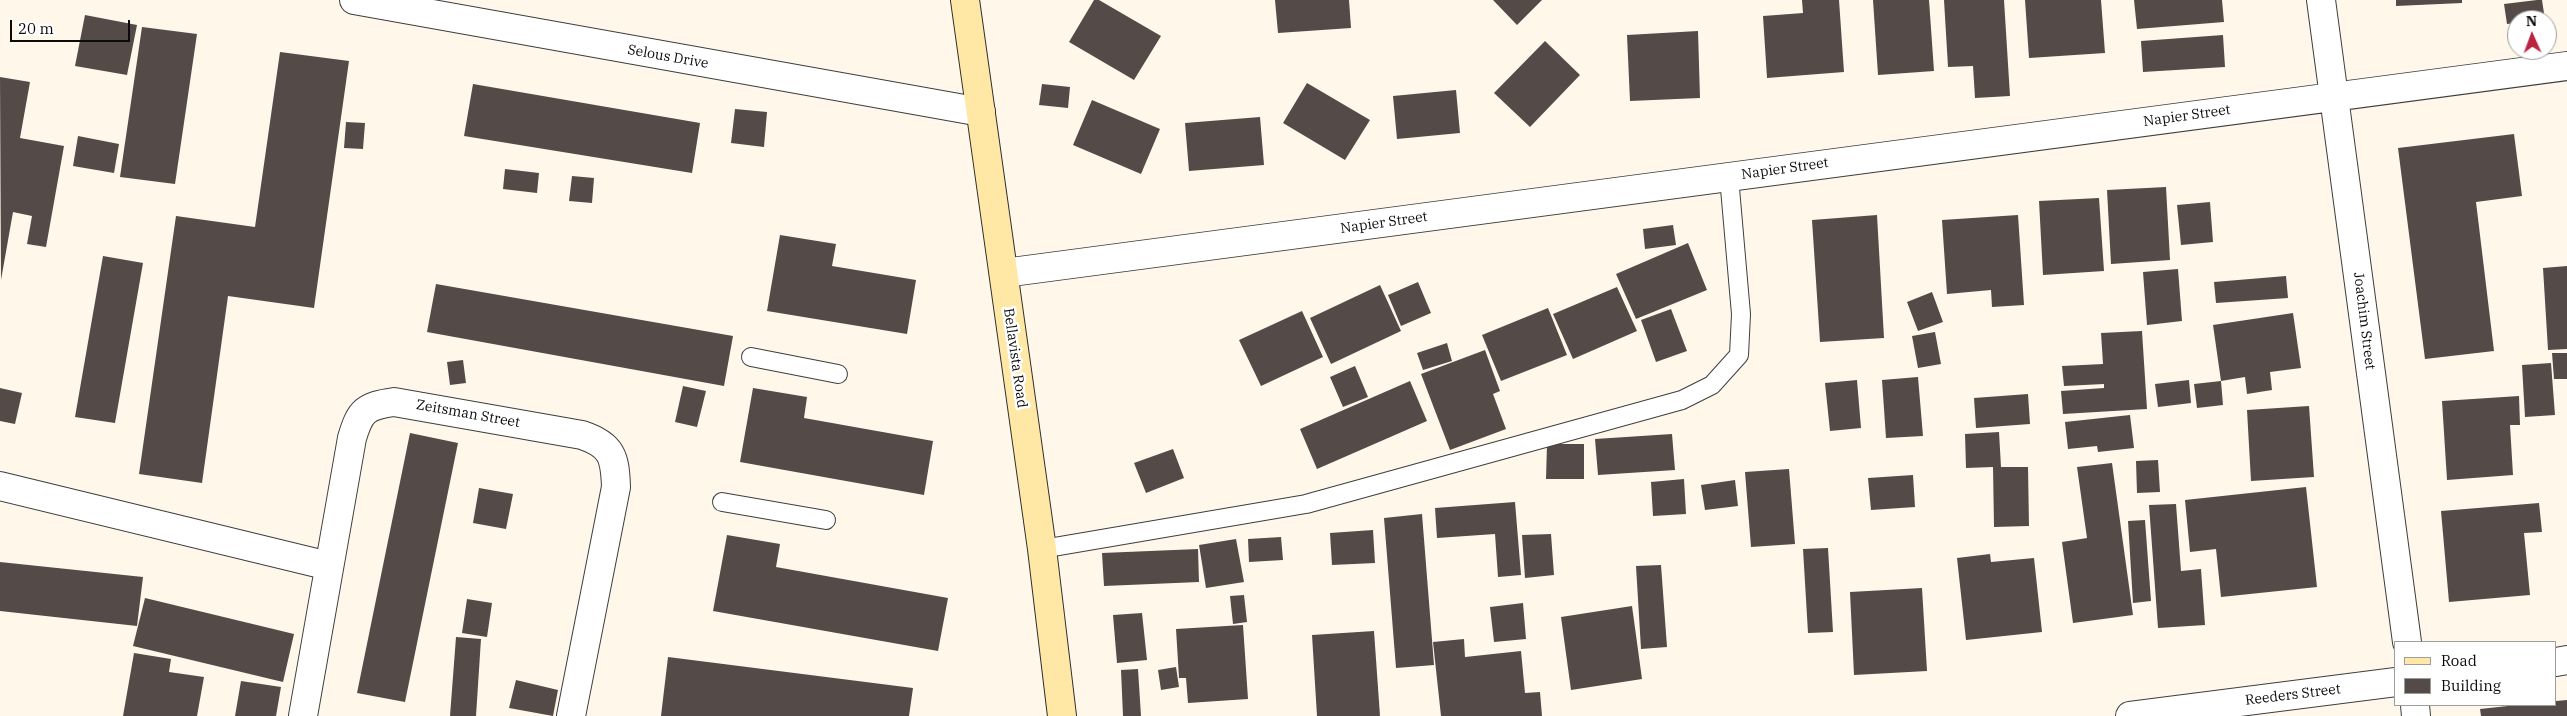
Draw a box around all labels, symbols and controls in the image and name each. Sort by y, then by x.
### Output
scale bar [12,10,132,42]
north arrow [2507,10,2557,60]
text: N [2526,12,2537,30]
text: 20 m [18,19,54,38]
street label: Selous Drive [626,42,710,72]
street label: Napier Street [2142,102,2232,130]
street label: Napier Street [1740,155,1830,183]
street label: Napier Street [1339,209,1429,237]
street label: Joachim Street [2350,271,2378,371]
street label: Bellavista Road [1000,307,1030,409]
street label: Zeitsman Street [415,397,521,431]
legend [2394,641,2557,706]
text: Road [2441,651,2477,670]
text: Building [2441,676,2501,695]
street label: Reeders Street [2244,681,2342,709]

